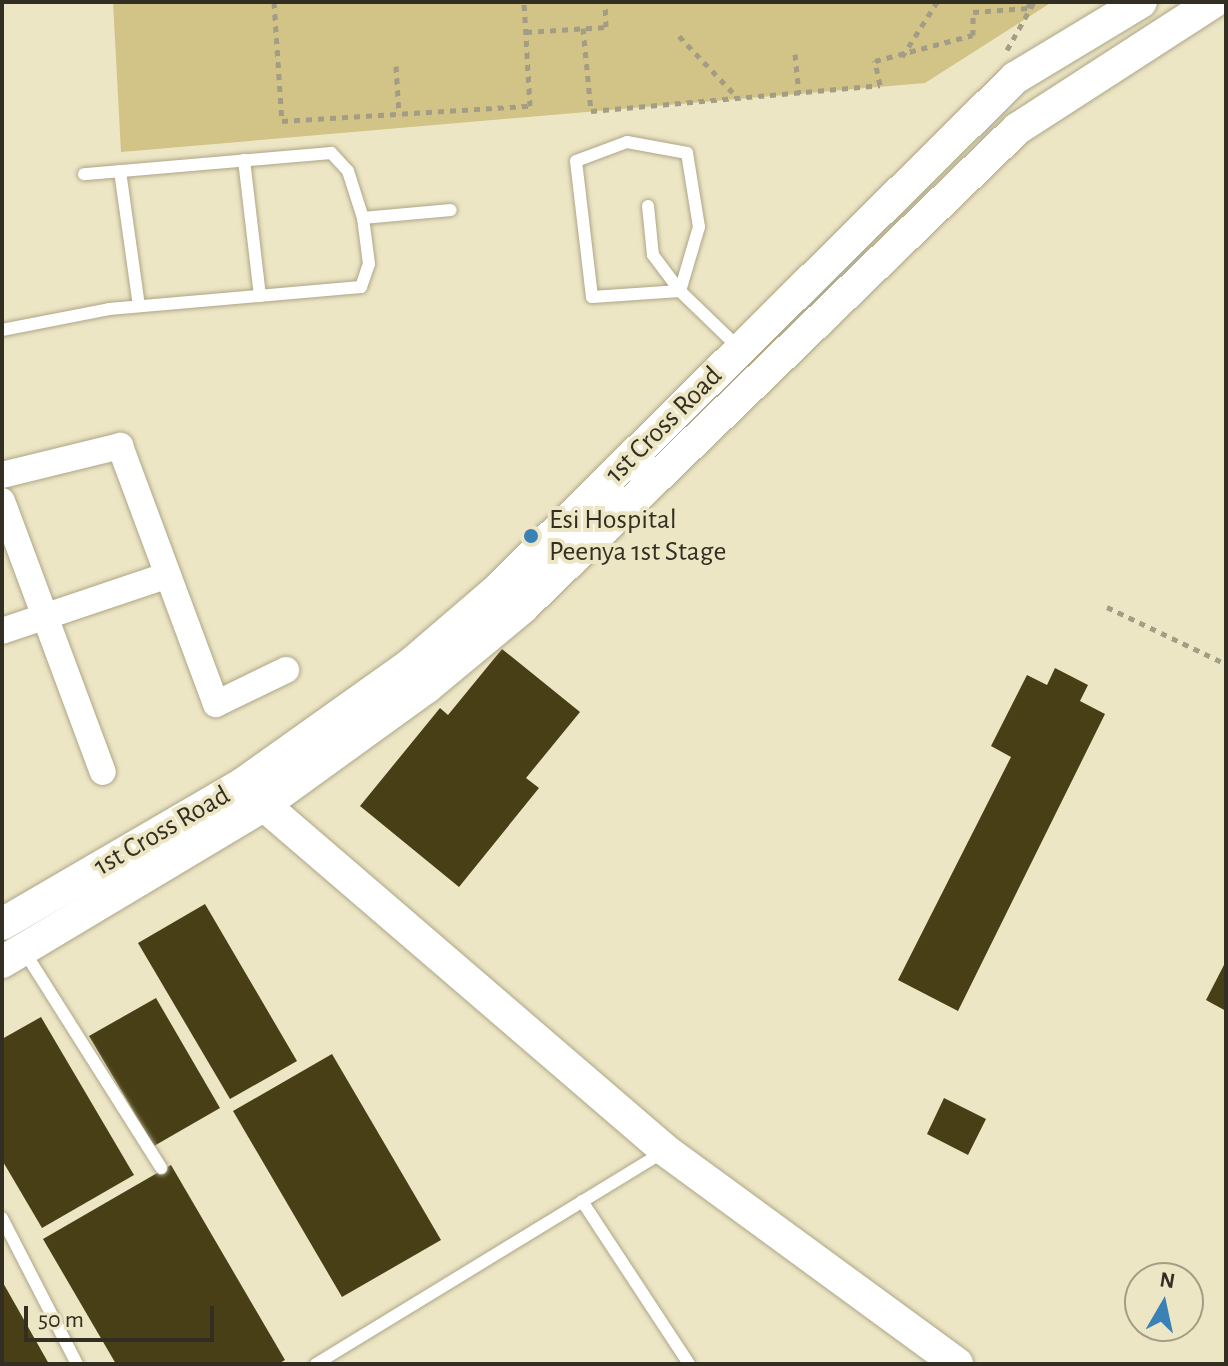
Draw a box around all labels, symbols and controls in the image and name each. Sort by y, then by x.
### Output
street label: 1st Cross Road [599,360,729,490]
place label: Esi Hospital Peenya 1st Stage [549,503,726,569]
marker: Esi Hospital Peenya 1st Stage [520,525,542,547]
street label: 1st Cross Road [88,779,236,883]
north arrow [1124,1262,1204,1342]
text: N [1158,1268,1177,1292]
scale bar [28,1290,218,1340]
text: 50 m [38,1308,84,1332]

